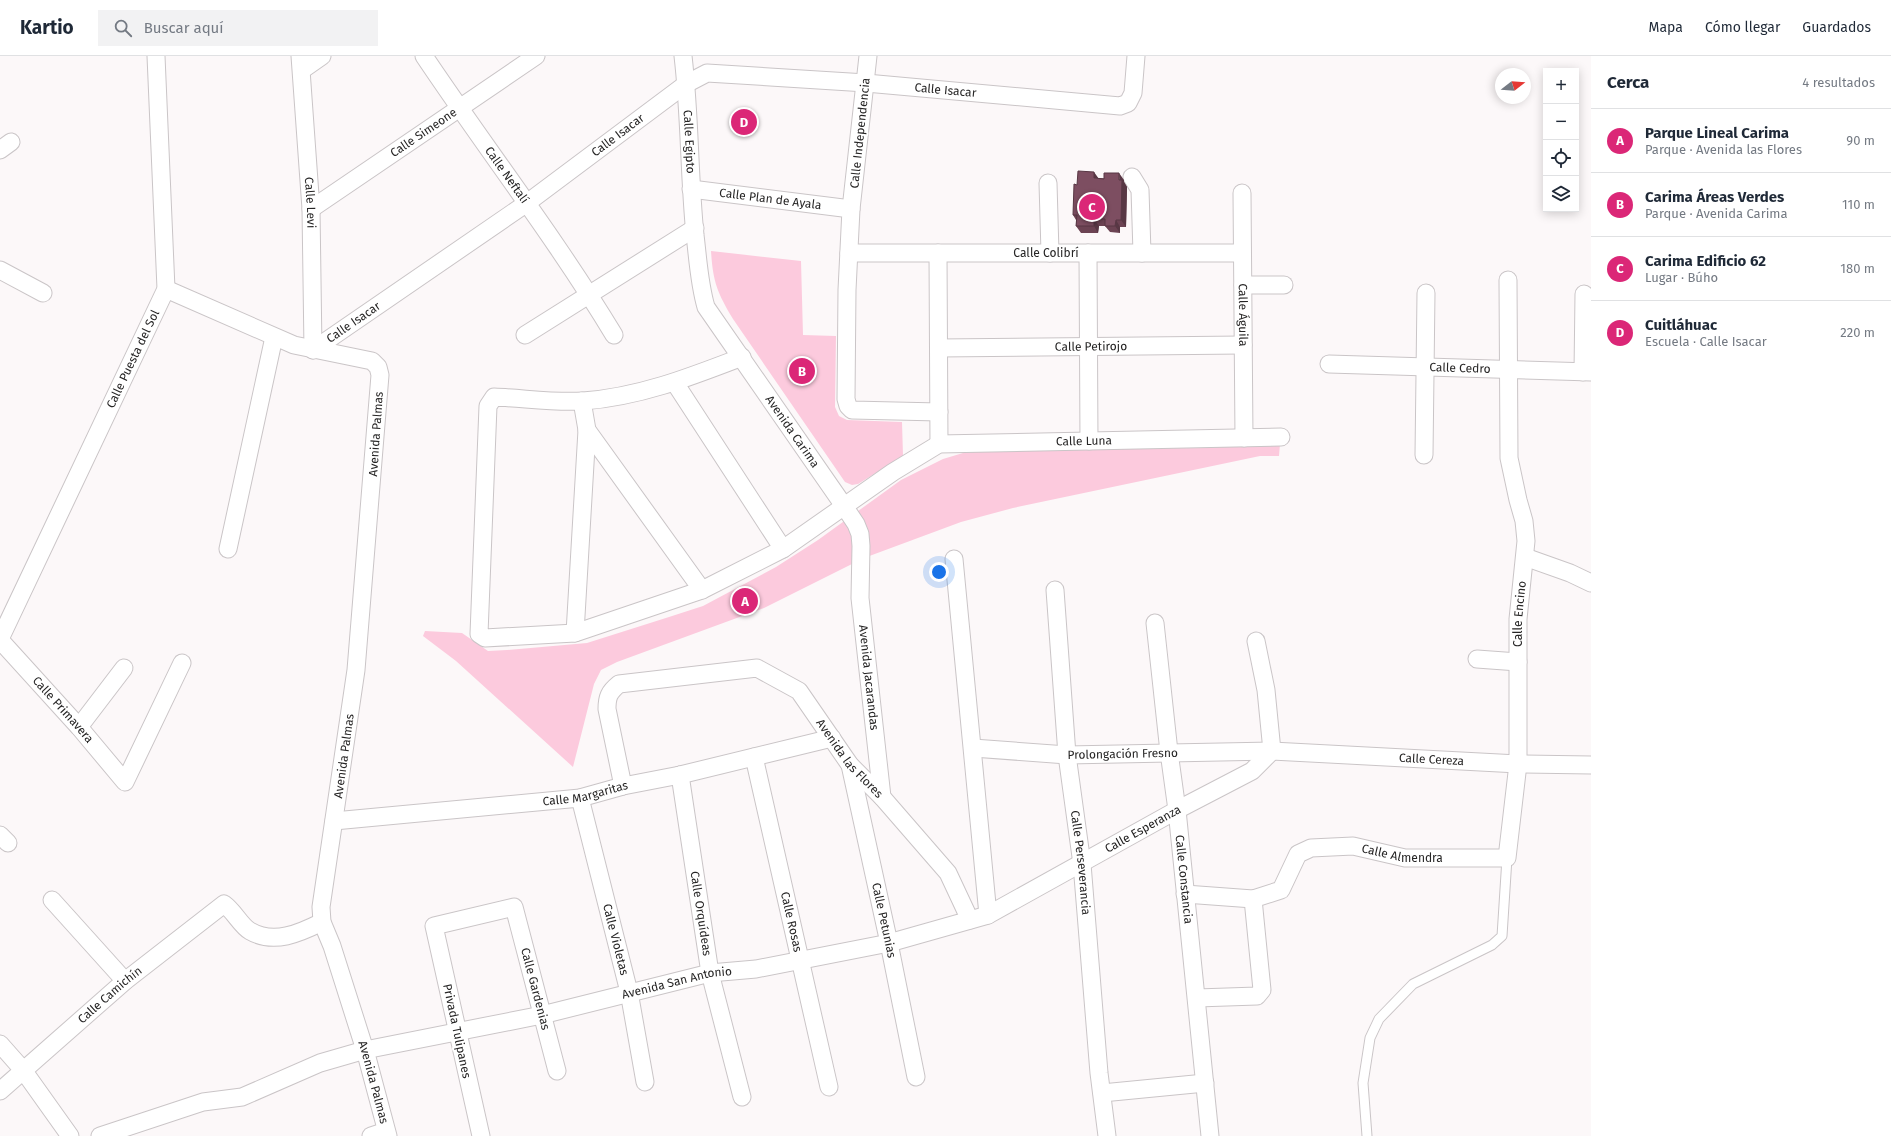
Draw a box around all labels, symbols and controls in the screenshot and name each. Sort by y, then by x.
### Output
search box [98,10,378,46]
text: Kartio [20,16,74,39]
icon: search [112,17,134,39]
text: Buscar aquí [144,19,224,37]
text: Mapa [1649,19,1683,36]
text: Cómo llegar [1705,19,1780,36]
text: Guardados [1802,19,1871,36]
north arrow [1495,68,1531,104]
map controls [1543,68,1579,212]
button: + [1543,68,1579,104]
text: Cerca [1607,72,1649,93]
text: 4 resultados [1802,75,1875,90]
street label: Calle Independencia [847,77,873,189]
street label: Calle Isacar [914,80,977,100]
button: − [1543,104,1579,140]
street label: Calle Simeone [388,105,459,160]
pin: D [731,107,757,137]
street label: Calle Egipto [681,109,698,174]
street label: Calle Isacar [589,111,647,159]
text: Parque Lineal Carima [1645,124,1789,142]
text: A [1616,133,1624,148]
text: 90 m [1846,133,1875,148]
button: locate [1543,140,1579,176]
text: Parque · Avenida las Flores [1645,142,1802,157]
street label: Calle Neftalí [482,144,532,207]
button: layers [1543,176,1579,212]
street label: Calle Levi [302,177,318,228]
street label: Calle Plan de Ayala [719,186,822,212]
text: Carima Áreas Verdes [1645,188,1784,206]
pin: C [1079,192,1105,222]
text: B [1616,197,1624,212]
text: 110 m [1842,197,1875,212]
text: Parque · Avenida Carima [1645,206,1788,221]
street label: Calle Colibrí [1013,246,1079,260]
text: Carima Edificio 62 [1645,252,1766,270]
text: C [1616,261,1624,276]
text: 180 m [1840,261,1875,276]
text: Lugar · Búho [1645,270,1718,285]
street label: Calle Águila [1236,283,1251,347]
street label: Calle Isacar [324,299,383,346]
street label: Calle Puesta del Sol [104,307,162,410]
text: Cuitláhuac [1645,316,1717,334]
text: D [1616,325,1624,340]
text: 220 m [1840,325,1875,340]
text: Escuela · Calle Isacar [1645,334,1767,349]
street label: Calle Petirojo [1055,339,1127,354]
pin: B [789,356,815,386]
street label: Calle Cedro [1429,360,1491,376]
street label: Avenida Palmas [366,391,386,477]
street label: Avenida Carima [763,393,822,470]
street label: Calle Luna [1056,433,1112,449]
your location [929,562,949,582]
street label: Calle Encino [1511,580,1529,647]
pin: A [732,586,758,616]
street label: Avenida Jacarandas [856,624,882,731]
street label: Calle Primavera [30,674,96,746]
street label: Avenida Palmas [331,712,357,799]
street label: Avenida las Flores [813,716,886,801]
street label: Prolongación Fresno [1067,746,1178,762]
street label: Calle Cereza [1399,751,1464,768]
street label: Calle Margaritas [542,778,629,808]
street label: Calle Esperanza [1102,802,1183,856]
street label: Calle Perseverancia [1068,809,1093,916]
street label: Calle Constancia [1173,834,1195,925]
street label: Calle Almendra [1360,841,1443,865]
street label: Calle Orquídeas [688,870,714,957]
street label: Calle Petunias [869,881,899,960]
street label: Calle Rosas [778,890,805,954]
street label: Calle Violetas [600,902,632,977]
street label: Calle Gardenias [518,946,553,1032]
street label: Calle Camichín [75,964,145,1026]
street label: Avenida San Antonio [620,964,732,1002]
street label: Privada Tulipanes [440,982,474,1080]
street label: Avenida Palmas [355,1039,391,1125]

